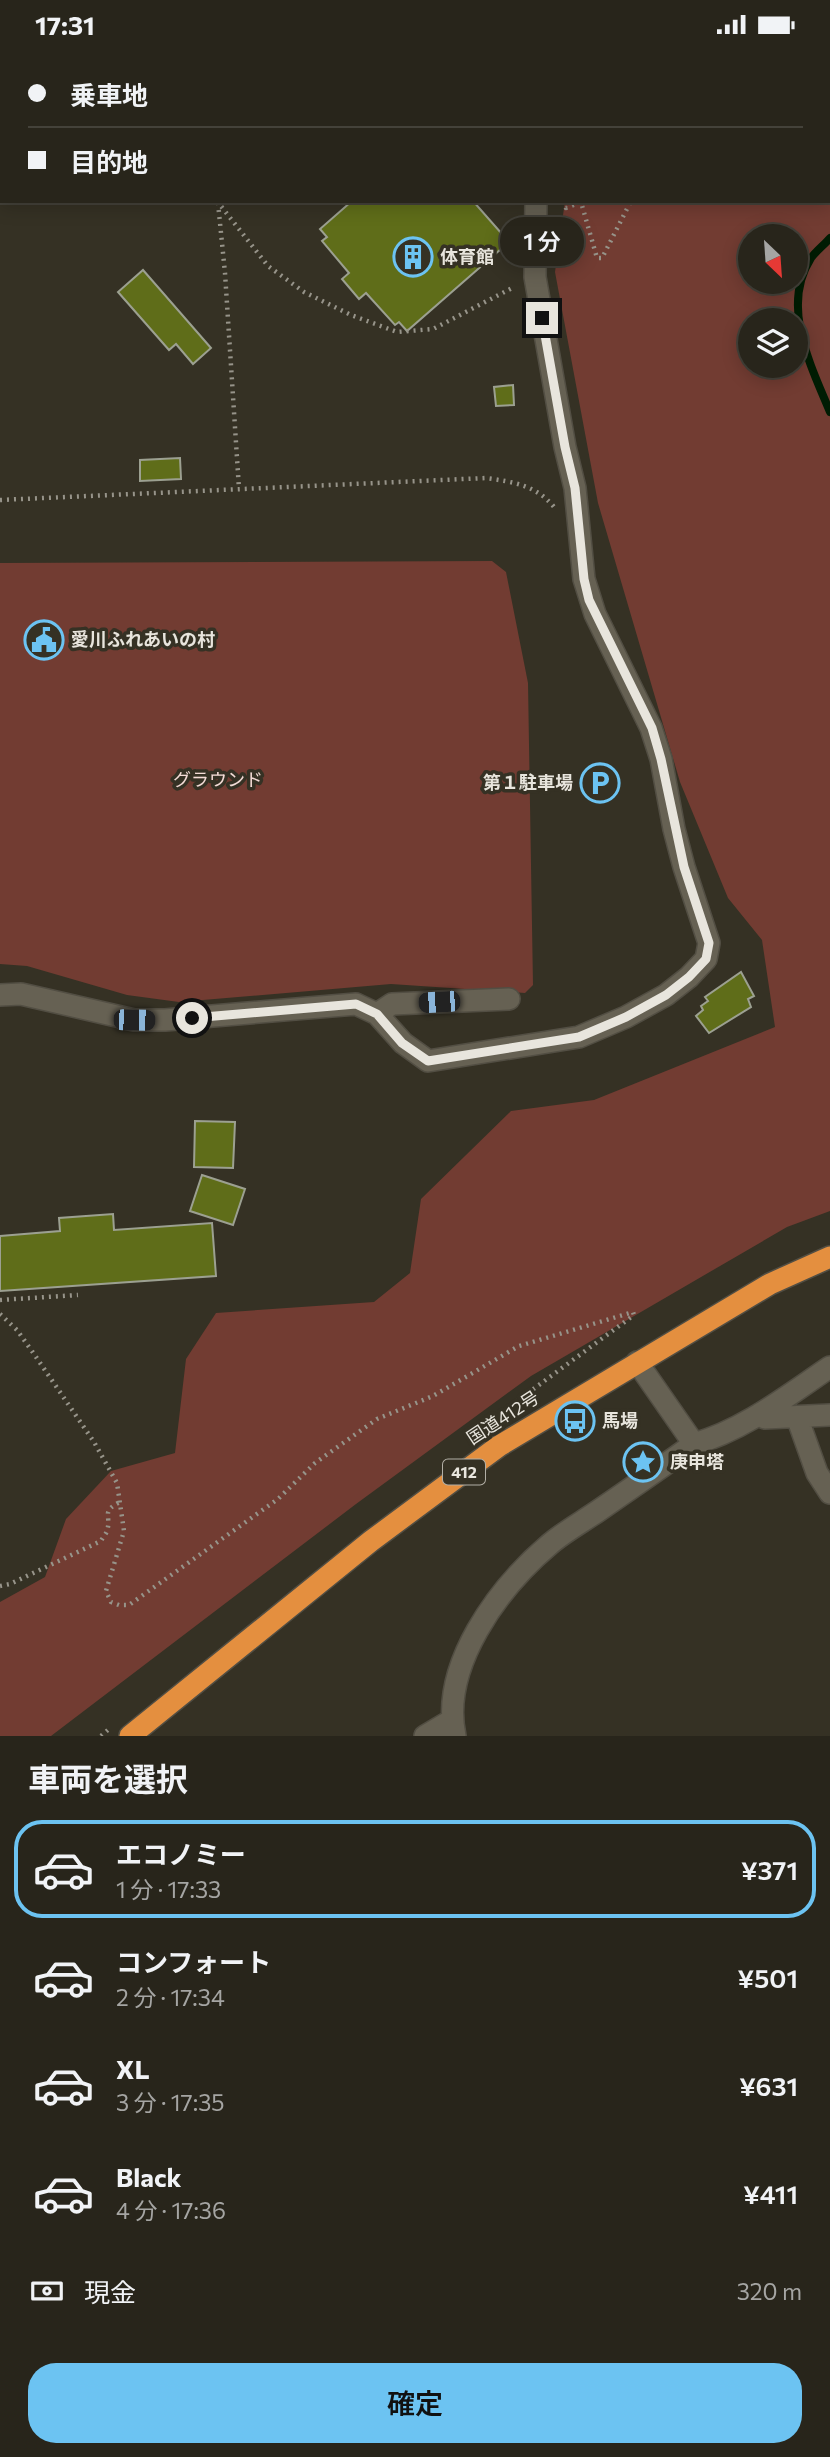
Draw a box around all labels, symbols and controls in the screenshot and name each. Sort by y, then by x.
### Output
text: 17:31 [35,9,95,40]
text: 乗車地 [70,79,148,110]
text: 目的地 [70,146,148,177]
callout: 1 分 [500,217,584,265]
north arrow [738,224,808,294]
map controls [738,224,808,378]
text: 1 分 [523,227,561,255]
building icon: 体育館 [392,236,434,278]
place label: 体育館 [440,245,494,267]
route end [526,302,558,334]
button: layers [738,308,808,378]
public building icon: 愛川ふれあいの村 [23,619,65,661]
place label: 愛川ふれあいの村 [71,628,215,650]
parking icon: 第１駐車場 [579,762,621,804]
park label: グラウンド [173,768,263,790]
place label: 第１駐車場 [483,771,573,793]
car [418,990,461,1014]
route start [176,1002,208,1034]
car [113,1009,156,1031]
street label: 国道412号 [462,1386,543,1449]
bus stop icon: 馬場 [554,1400,596,1442]
place label: 馬場 [602,1409,638,1431]
place icon: 庚申塔 [622,1441,664,1483]
place label: 庚申塔 [670,1450,724,1472]
road number: 412 [443,1459,485,1485]
text: 車両を選択 [28,1758,188,1798]
icon: car [32,1838,95,1901]
text: エコノミー [116,1838,246,1869]
text: ¥371 [741,1854,798,1885]
text: 1 分 · 17:33 [116,1875,221,1903]
icon: car [32,1946,95,2009]
text: コンフォート [116,1946,271,1977]
text: ¥501 [738,1962,798,1993]
text: 2 分 · 17:34 [116,1983,225,2011]
text: XL [116,2053,150,2084]
icon: car [32,2054,95,2117]
text: ¥631 [739,2070,798,2101]
text: 3 分 · 17:35 [116,2088,225,2116]
text: Black [116,2161,182,2192]
icon: car [32,2162,95,2225]
text: ¥411 [743,2178,798,2209]
text: 4 分 · 17:36 [116,2196,226,2224]
icon: cash [28,2272,66,2310]
text: 現金 [84,2276,136,2307]
text: 320 m [737,2277,802,2305]
button: 確定 [28,2363,802,2443]

